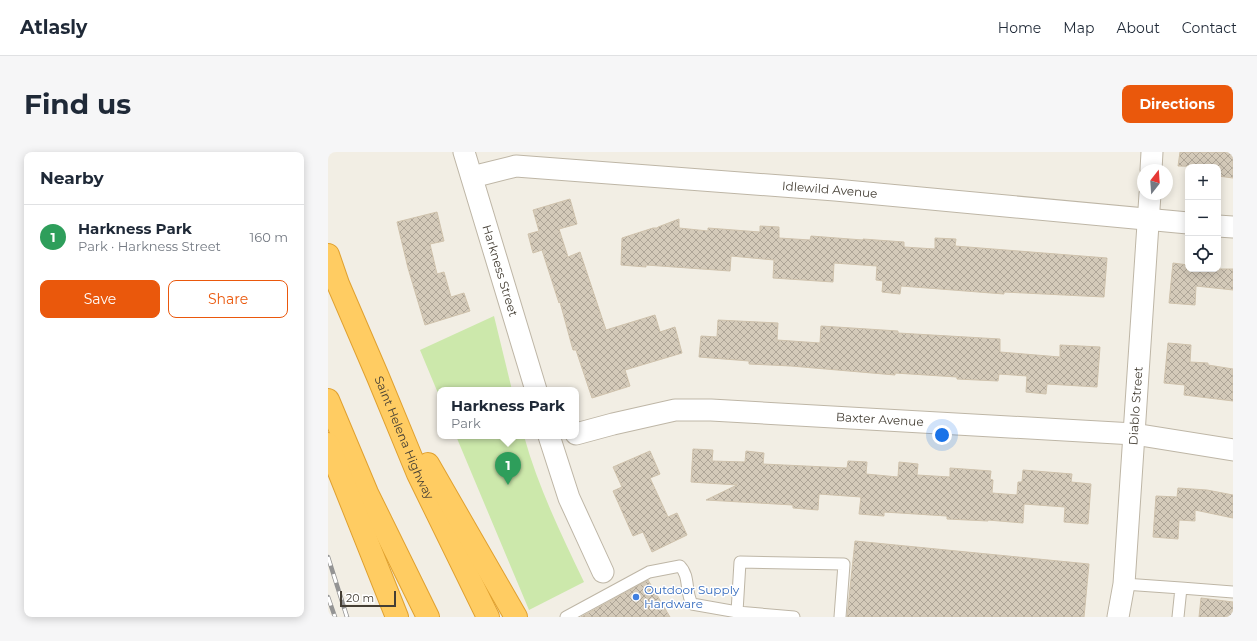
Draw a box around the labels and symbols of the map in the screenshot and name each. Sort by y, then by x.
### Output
north arrow [1137,164,1173,200]
street label: Idlewild Avenue [781,178,878,201]
street label: Harkness Street [479,223,521,318]
street label: Diablo Street [1125,366,1145,446]
street label: Saint Helena Highway [371,374,437,502]
street label: Baxter Avenue [836,409,924,429]
your location [932,425,952,445]
pin: 1 [495,452,521,485]
place label: Outdoor Supply Hardware [644,582,740,611]
scale bar [340,589,396,608]
marker: Outdoor Supply Hardware [631,592,641,602]

